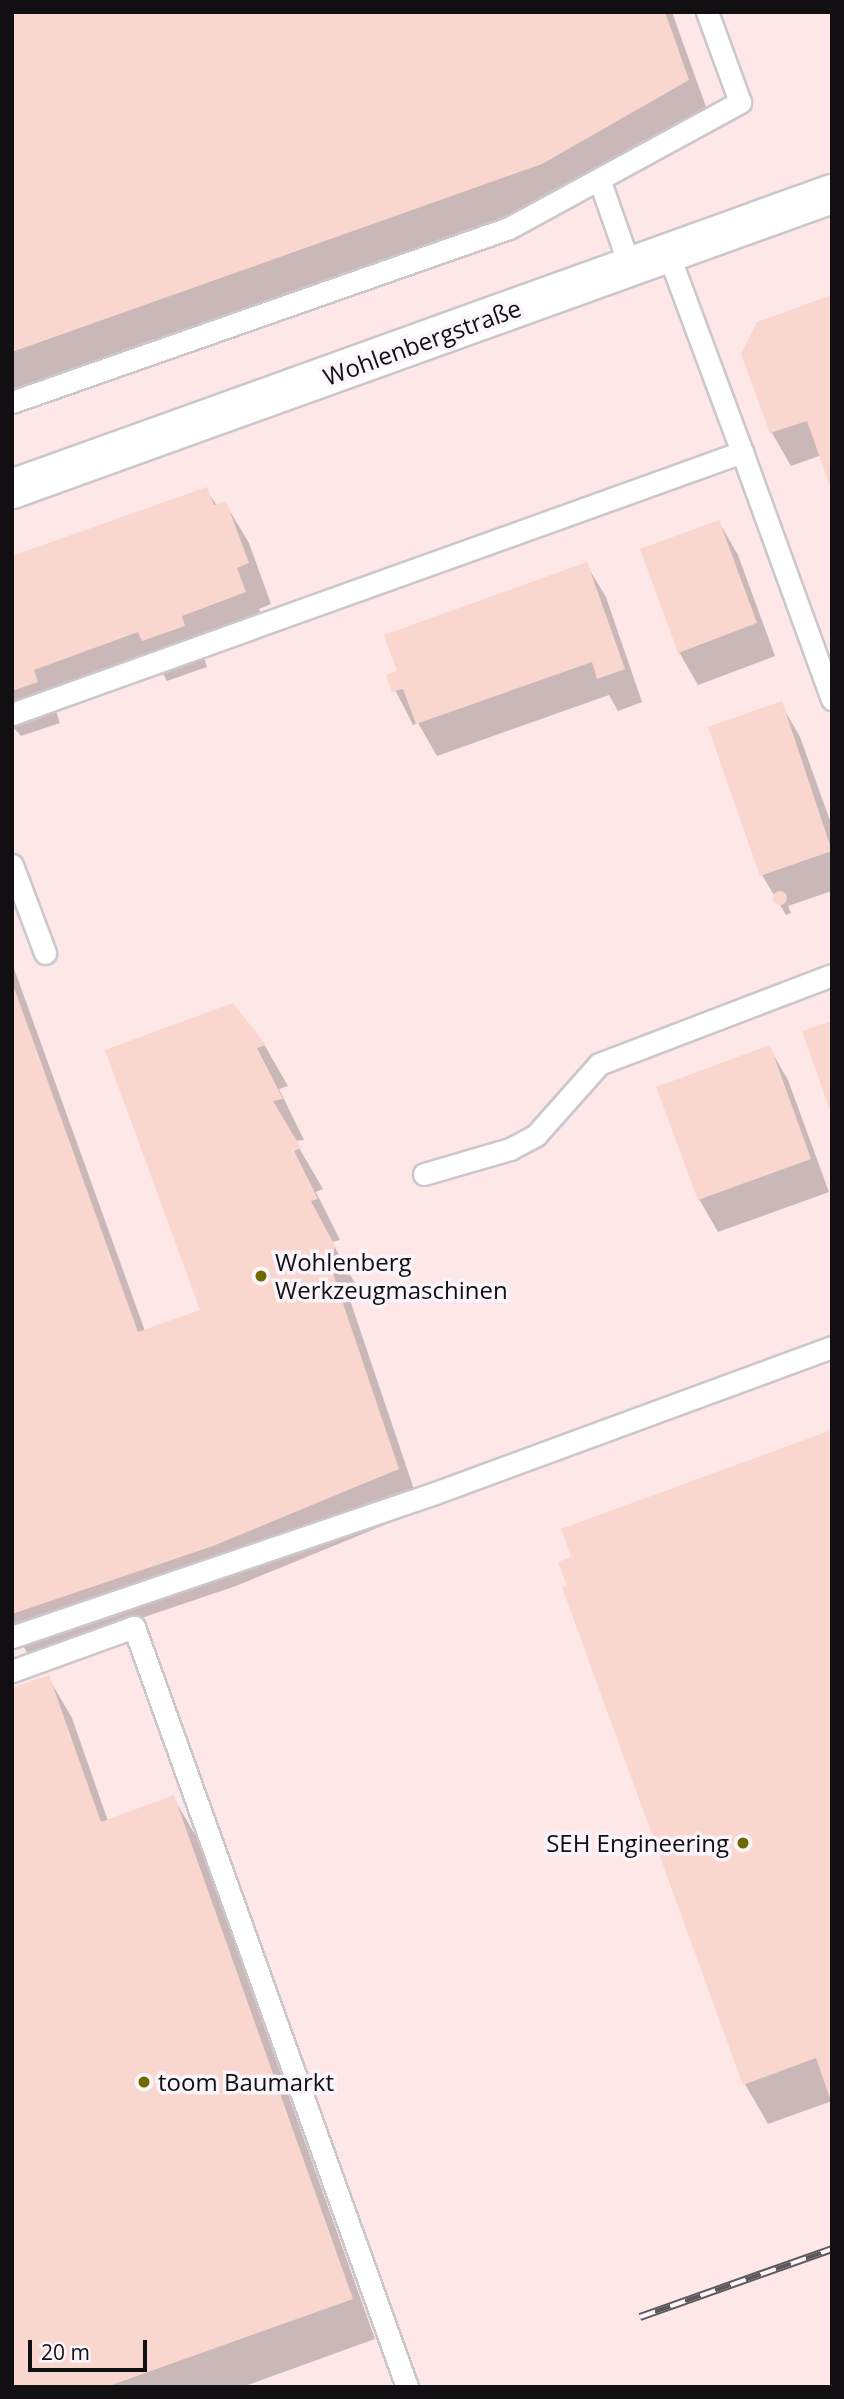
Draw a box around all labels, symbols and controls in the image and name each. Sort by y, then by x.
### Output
street label: Wohlenbergstraße [319,293,525,391]
place label: Wohlenberg Werkzeugmaschinen [275,1248,508,1304]
marker: Wohlenberg Werkzeugmaschinen [253,1268,269,1284]
place label: SEH Engineering [546,1829,729,1857]
marker: SEH Engineering [735,1835,751,1851]
place label: toom Baumarkt [158,2068,334,2096]
marker: toom Baumarkt [136,2074,152,2090]
scale bar [32,2326,150,2370]
text: 20 m [41,2338,90,2366]

